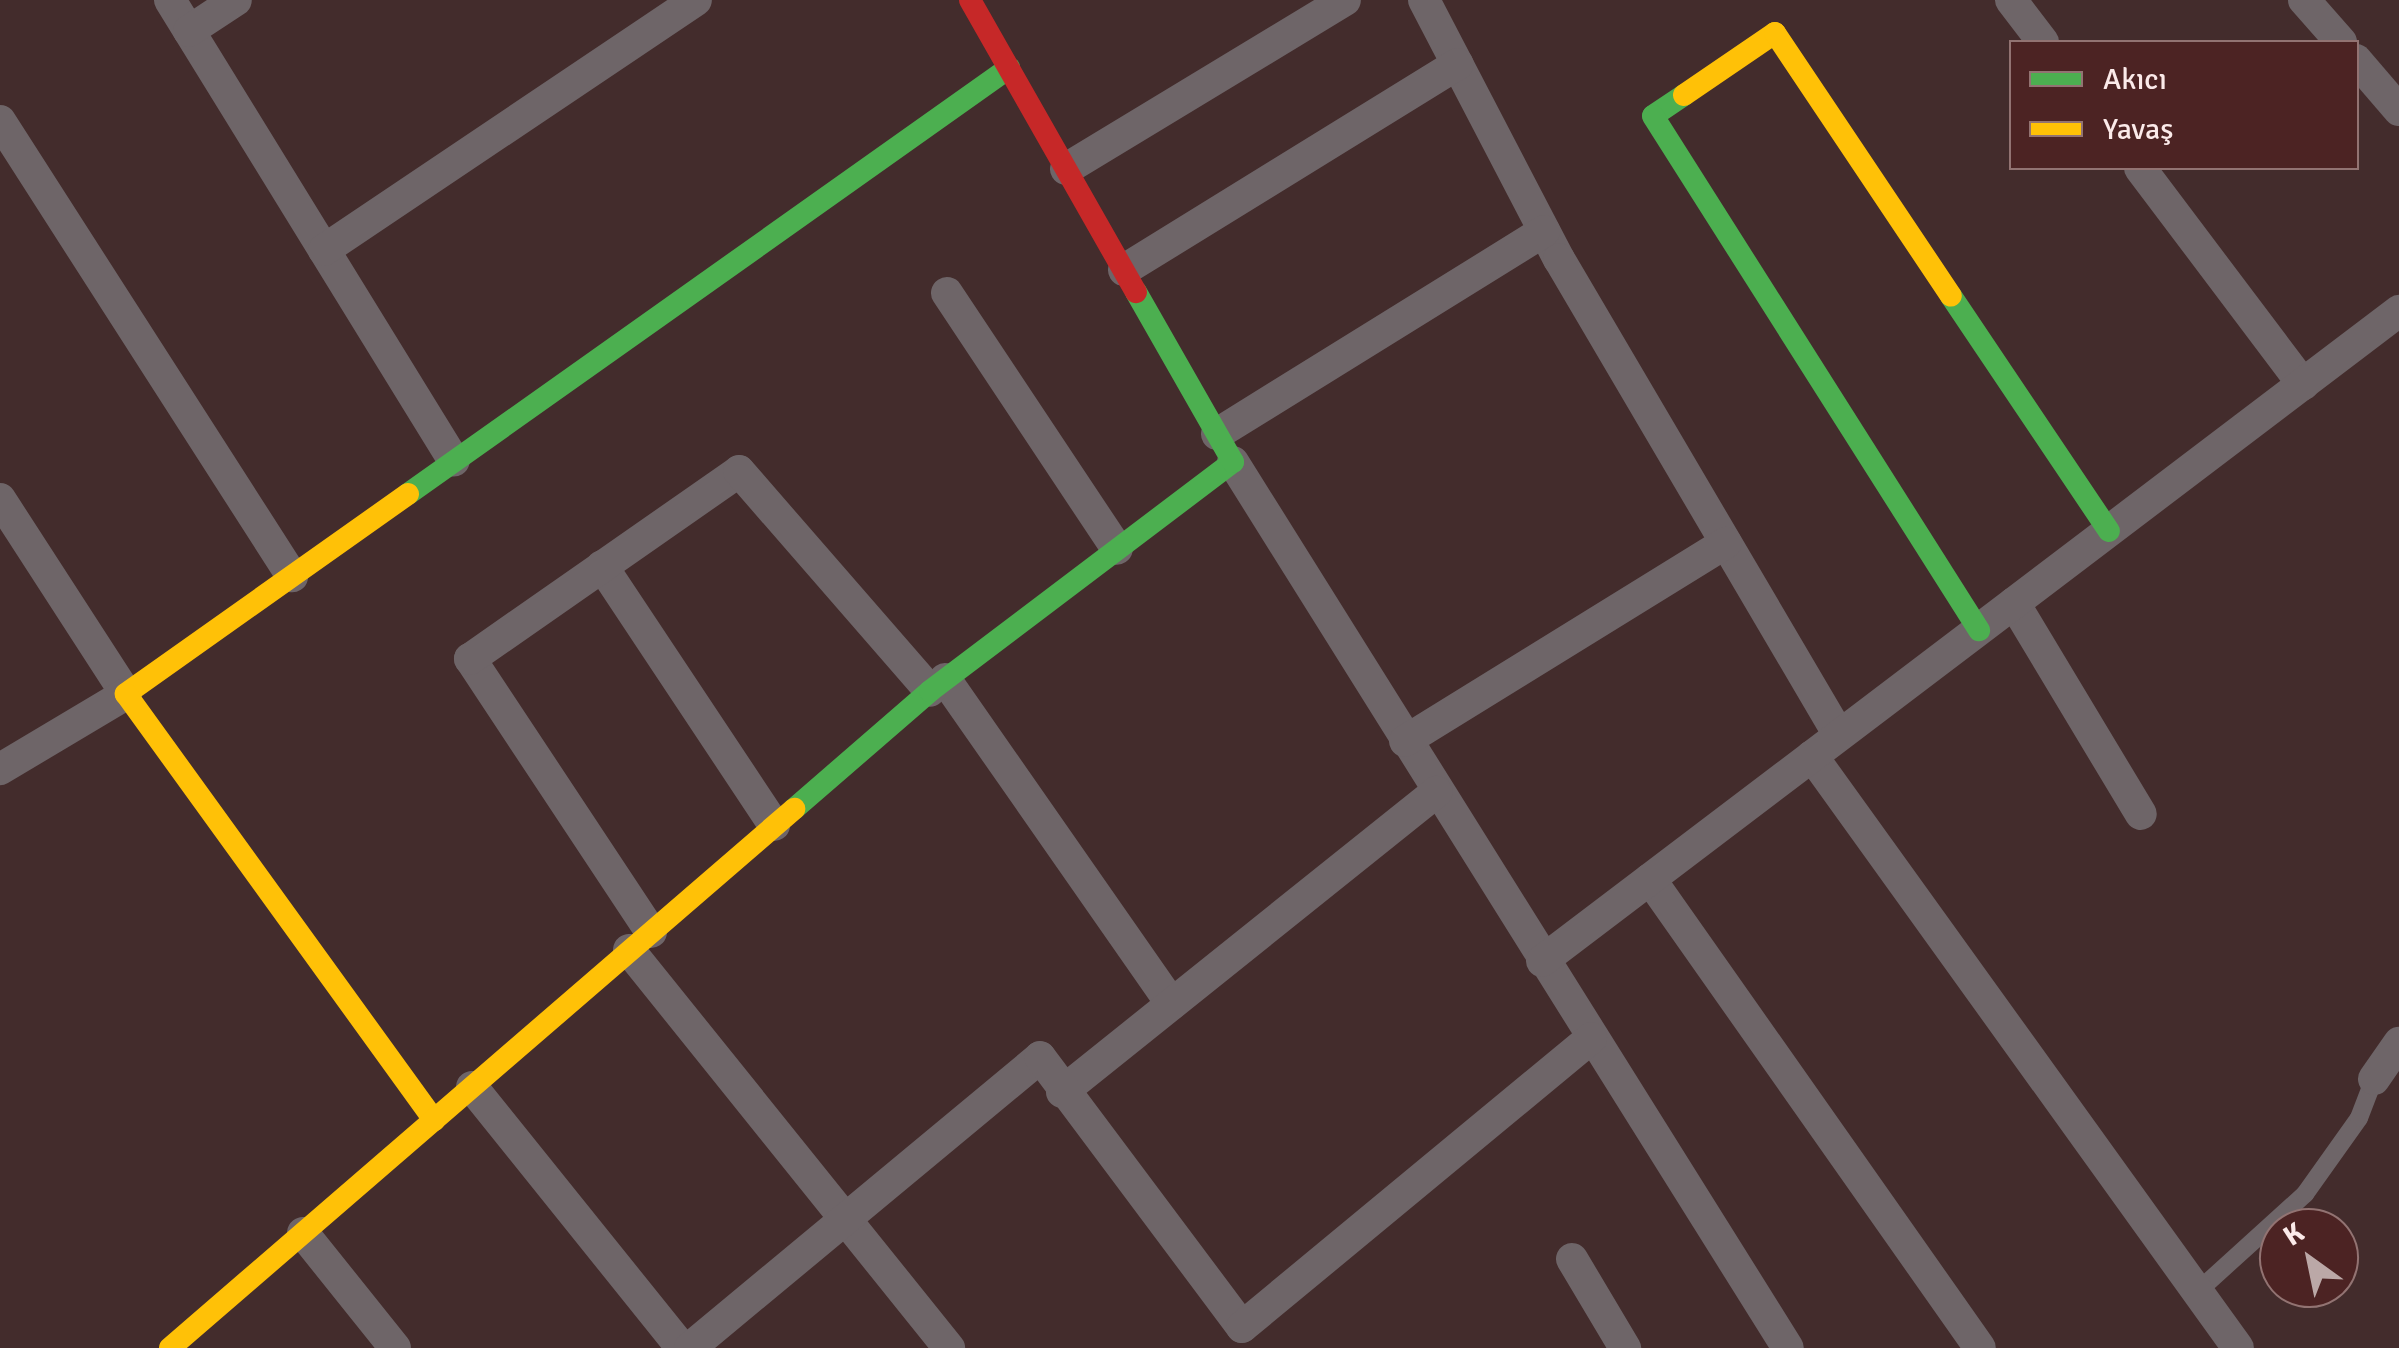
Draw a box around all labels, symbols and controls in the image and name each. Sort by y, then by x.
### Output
legend [2009,40,2359,170]
text: Akıcı [2103,61,2167,98]
text: Yavaş [2103,111,2173,148]
north arrow [2259,1208,2359,1308]
text: K [2277,1216,2310,1254]

